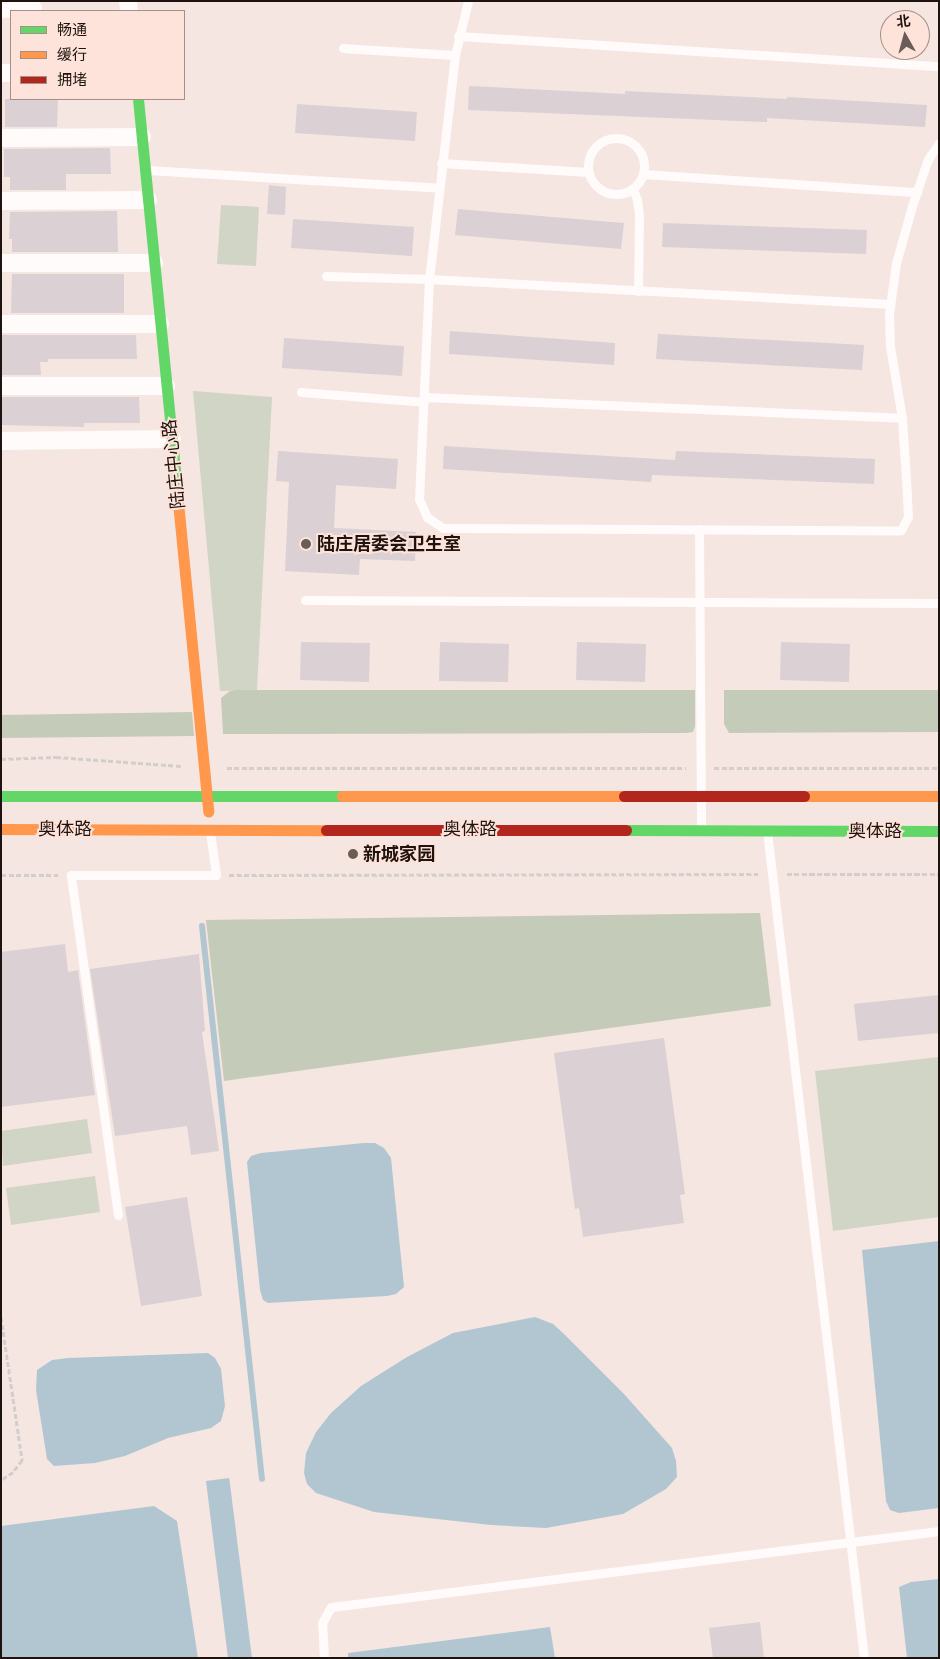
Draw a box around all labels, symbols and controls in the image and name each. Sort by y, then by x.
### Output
legend [10,10,185,100]
north arrow [880,10,930,60]
text: 北 [895,10,911,32]
text: 畅通 [57,19,87,40]
text: 缓行 [57,44,87,65]
text: 拥堵 [57,69,87,90]
street label: 陆庄中心路 [159,418,189,510]
place label: 陆庄居委会卫生室 [317,533,461,555]
marker: 陆庄居委会卫生室 [299,537,313,551]
street label: 奥体路 [38,818,92,840]
street label: 奥体路 [443,818,497,840]
street label: 奥体路 [848,820,902,842]
place label: 新城家园 [363,843,435,865]
marker: 新城家园 [347,848,359,860]

